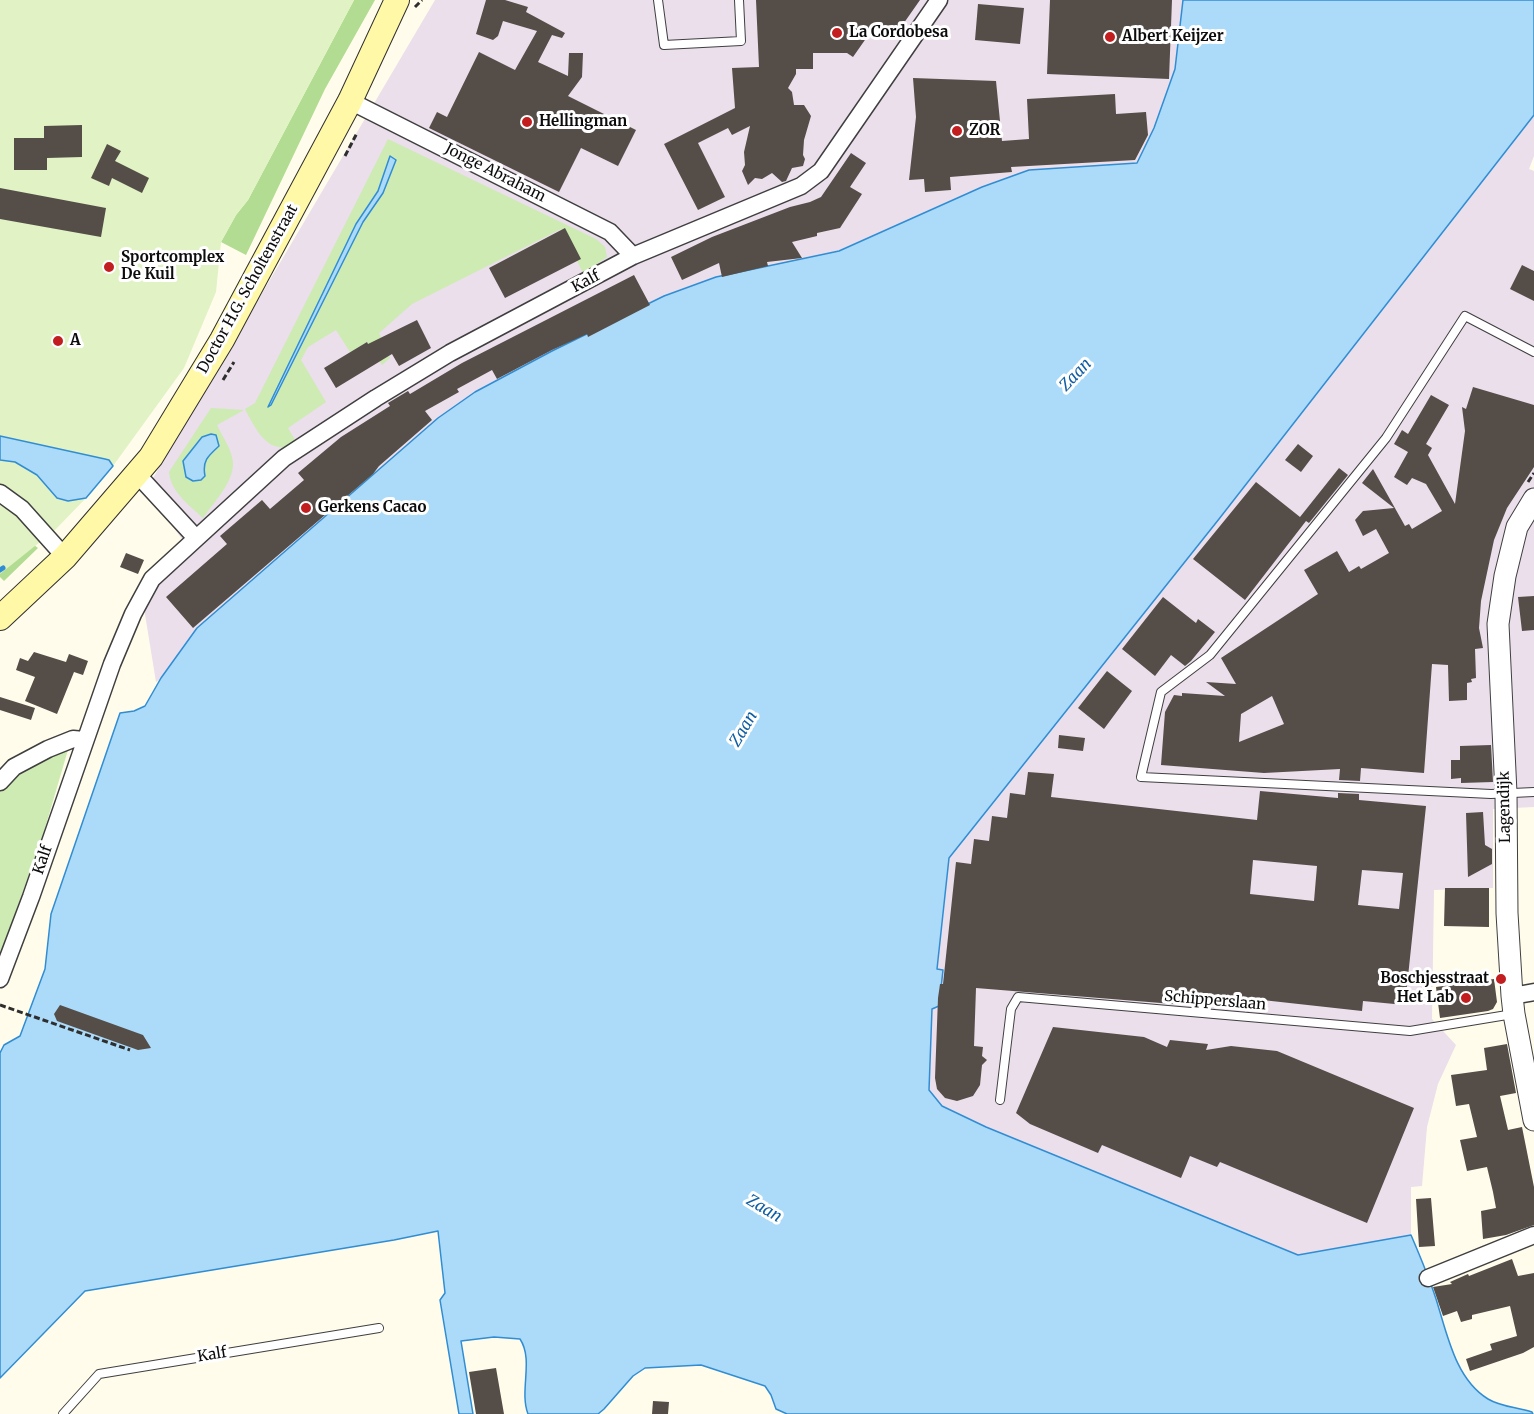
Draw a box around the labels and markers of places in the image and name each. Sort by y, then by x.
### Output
place label: La Cordobesa [849,24,948,42]
marker: La Cordobesa [830,26,844,40]
place label: Albert Keijzer [1122,28,1224,46]
marker: Albert Keijzer [1103,30,1117,44]
place label: Hellingman [539,113,627,131]
marker: Hellingman [520,115,534,129]
place label: ZOR [969,122,1000,140]
marker: ZOR [950,124,964,138]
place label: Sportcomplex De Kuil [121,249,224,284]
marker: Sportcomplex De Kuil [102,260,116,274]
place label: A [70,332,81,350]
marker: A [51,334,65,348]
place label: Gerkens Cacao [318,499,426,517]
marker: Gerkens Cacao [299,501,313,515]
place label: Boschjesstraat [1380,970,1489,988]
marker: Boschjesstraat [1494,972,1508,986]
place label: Het Lab [1397,989,1454,1007]
marker: Het Lab [1459,991,1473,1005]

